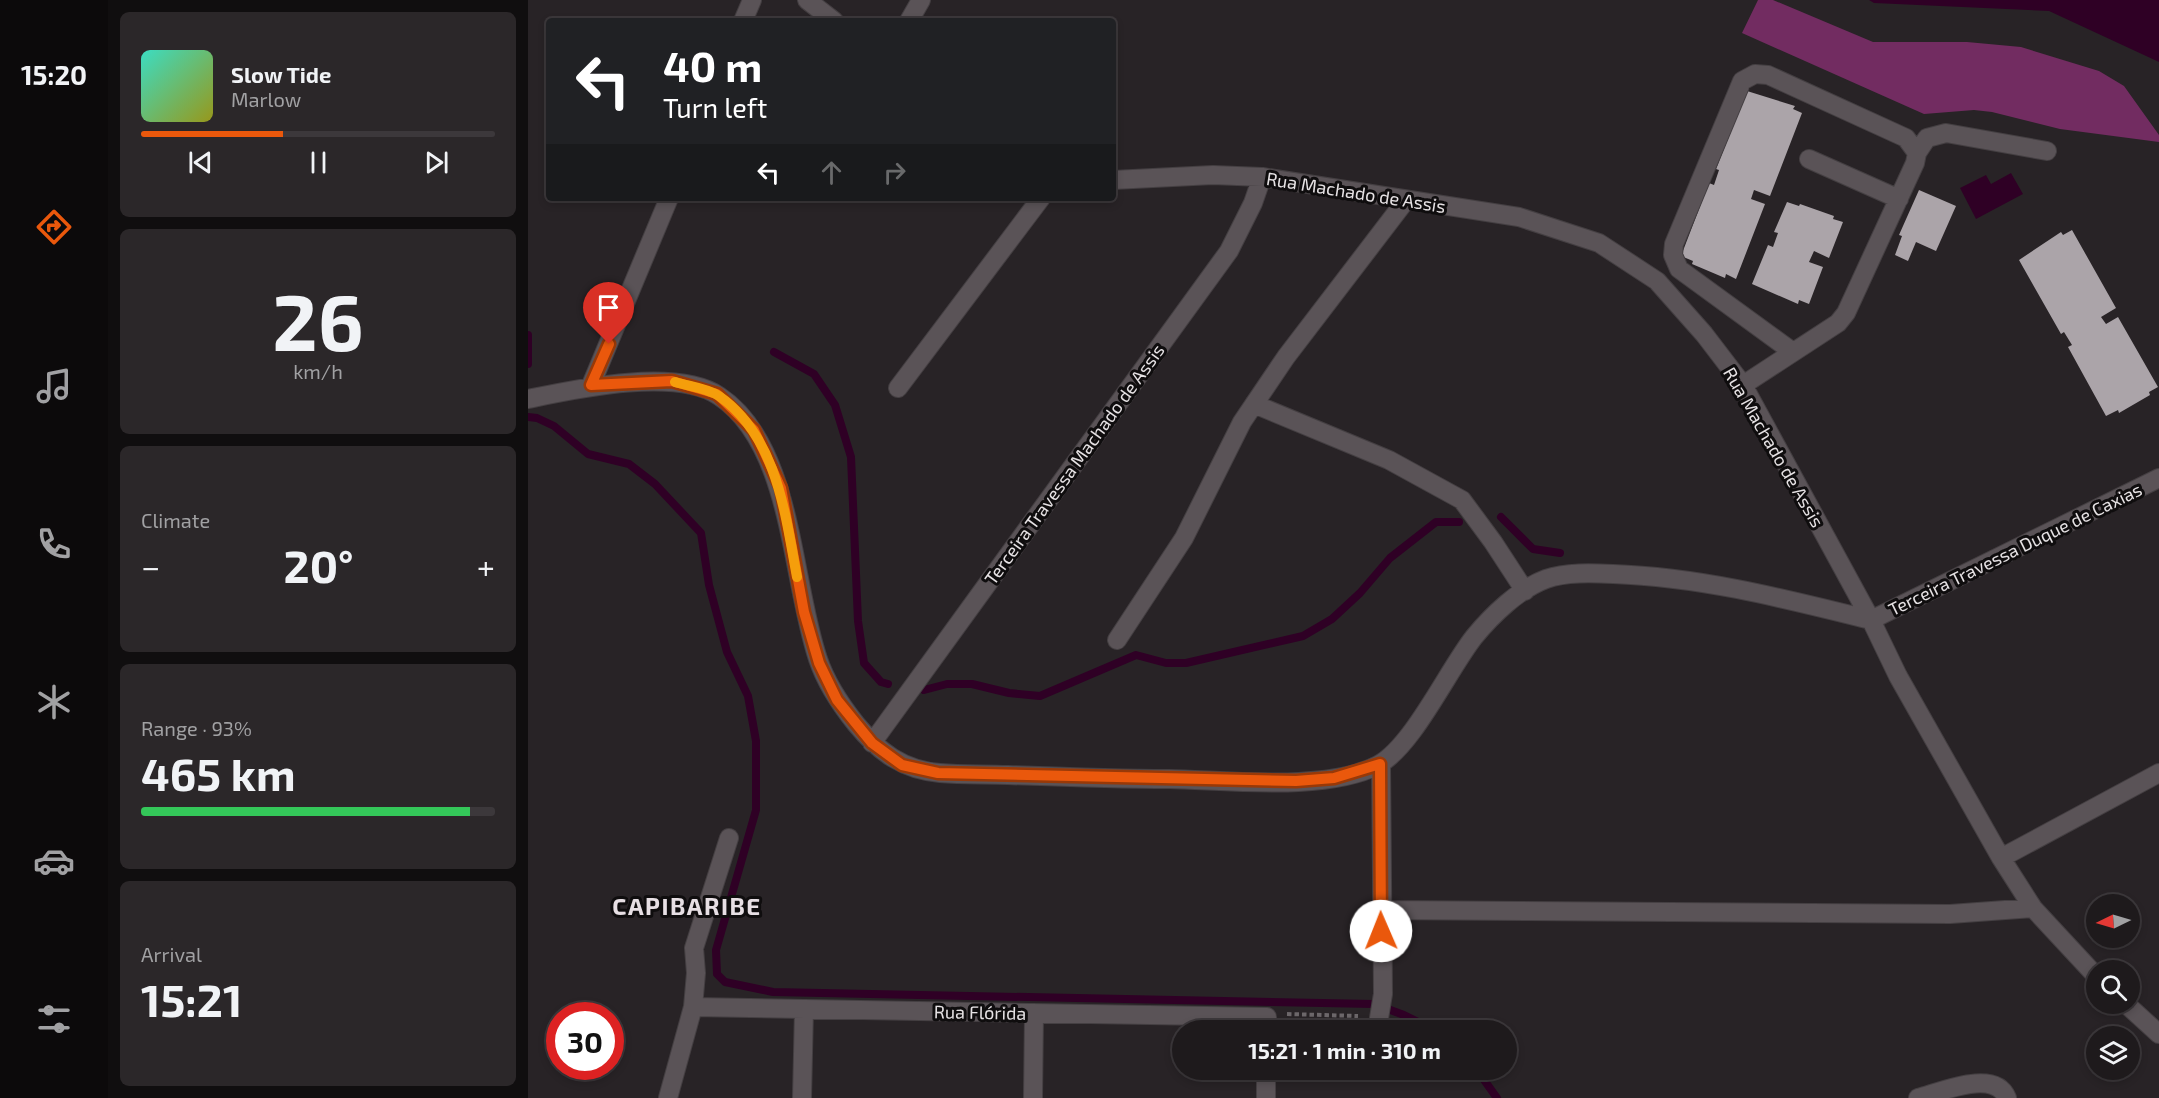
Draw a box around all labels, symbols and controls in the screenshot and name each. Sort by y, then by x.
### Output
text: 40 m [663,40,762,90]
icon: left [564,42,642,120]
text: 15:20 [21,58,87,90]
text: Slow Tide [231,61,331,87]
text: Marlow [231,87,301,111]
text: Turn left [663,91,767,123]
icon: previous [184,146,217,179]
icon: pause [302,146,335,179]
icon: next [420,146,453,179]
icon: left [752,156,785,189]
icon: ahead [815,156,848,189]
icon: right [878,156,911,189]
street label: Rua Machado de Assis [1265,167,1447,217]
icon: directions [33,206,75,248]
text: 26 [272,273,364,367]
pin [583,282,634,344]
icon: arrive [592,291,625,324]
street label: Terceira Travessa Machado de Assis [979,340,1169,588]
text: km/h [293,359,343,383]
street label: Rua Machado de Assis [1719,363,1829,531]
icon: music [33,365,75,407]
street label: Terceira Travessa Duque de Caxias [1885,478,2145,620]
text: Climate [141,508,210,532]
icon: phone [33,523,75,565]
text: 20° [284,538,354,592]
text: − [141,546,160,586]
text: + [477,546,495,586]
icon: climate [33,681,75,723]
text: Range · 93% [141,716,252,740]
text: 465 km [141,746,296,800]
icon: car [33,840,75,882]
district label: CAPIBARIBE [612,891,762,920]
north arrow [2086,894,2140,948]
map controls [2086,894,2140,1080]
position arrow [1349,899,1413,963]
text: Arrival [141,942,202,966]
button: search [2086,960,2140,1014]
text: 15:21 [141,972,242,1026]
icon: filters [33,998,75,1040]
street label: Rua Flórida [934,1000,1026,1024]
speed limit sign: 30 [546,1002,624,1080]
button: layers [2086,1026,2140,1080]
text: 15:21 · 1 min · 310 m [1248,1037,1441,1063]

